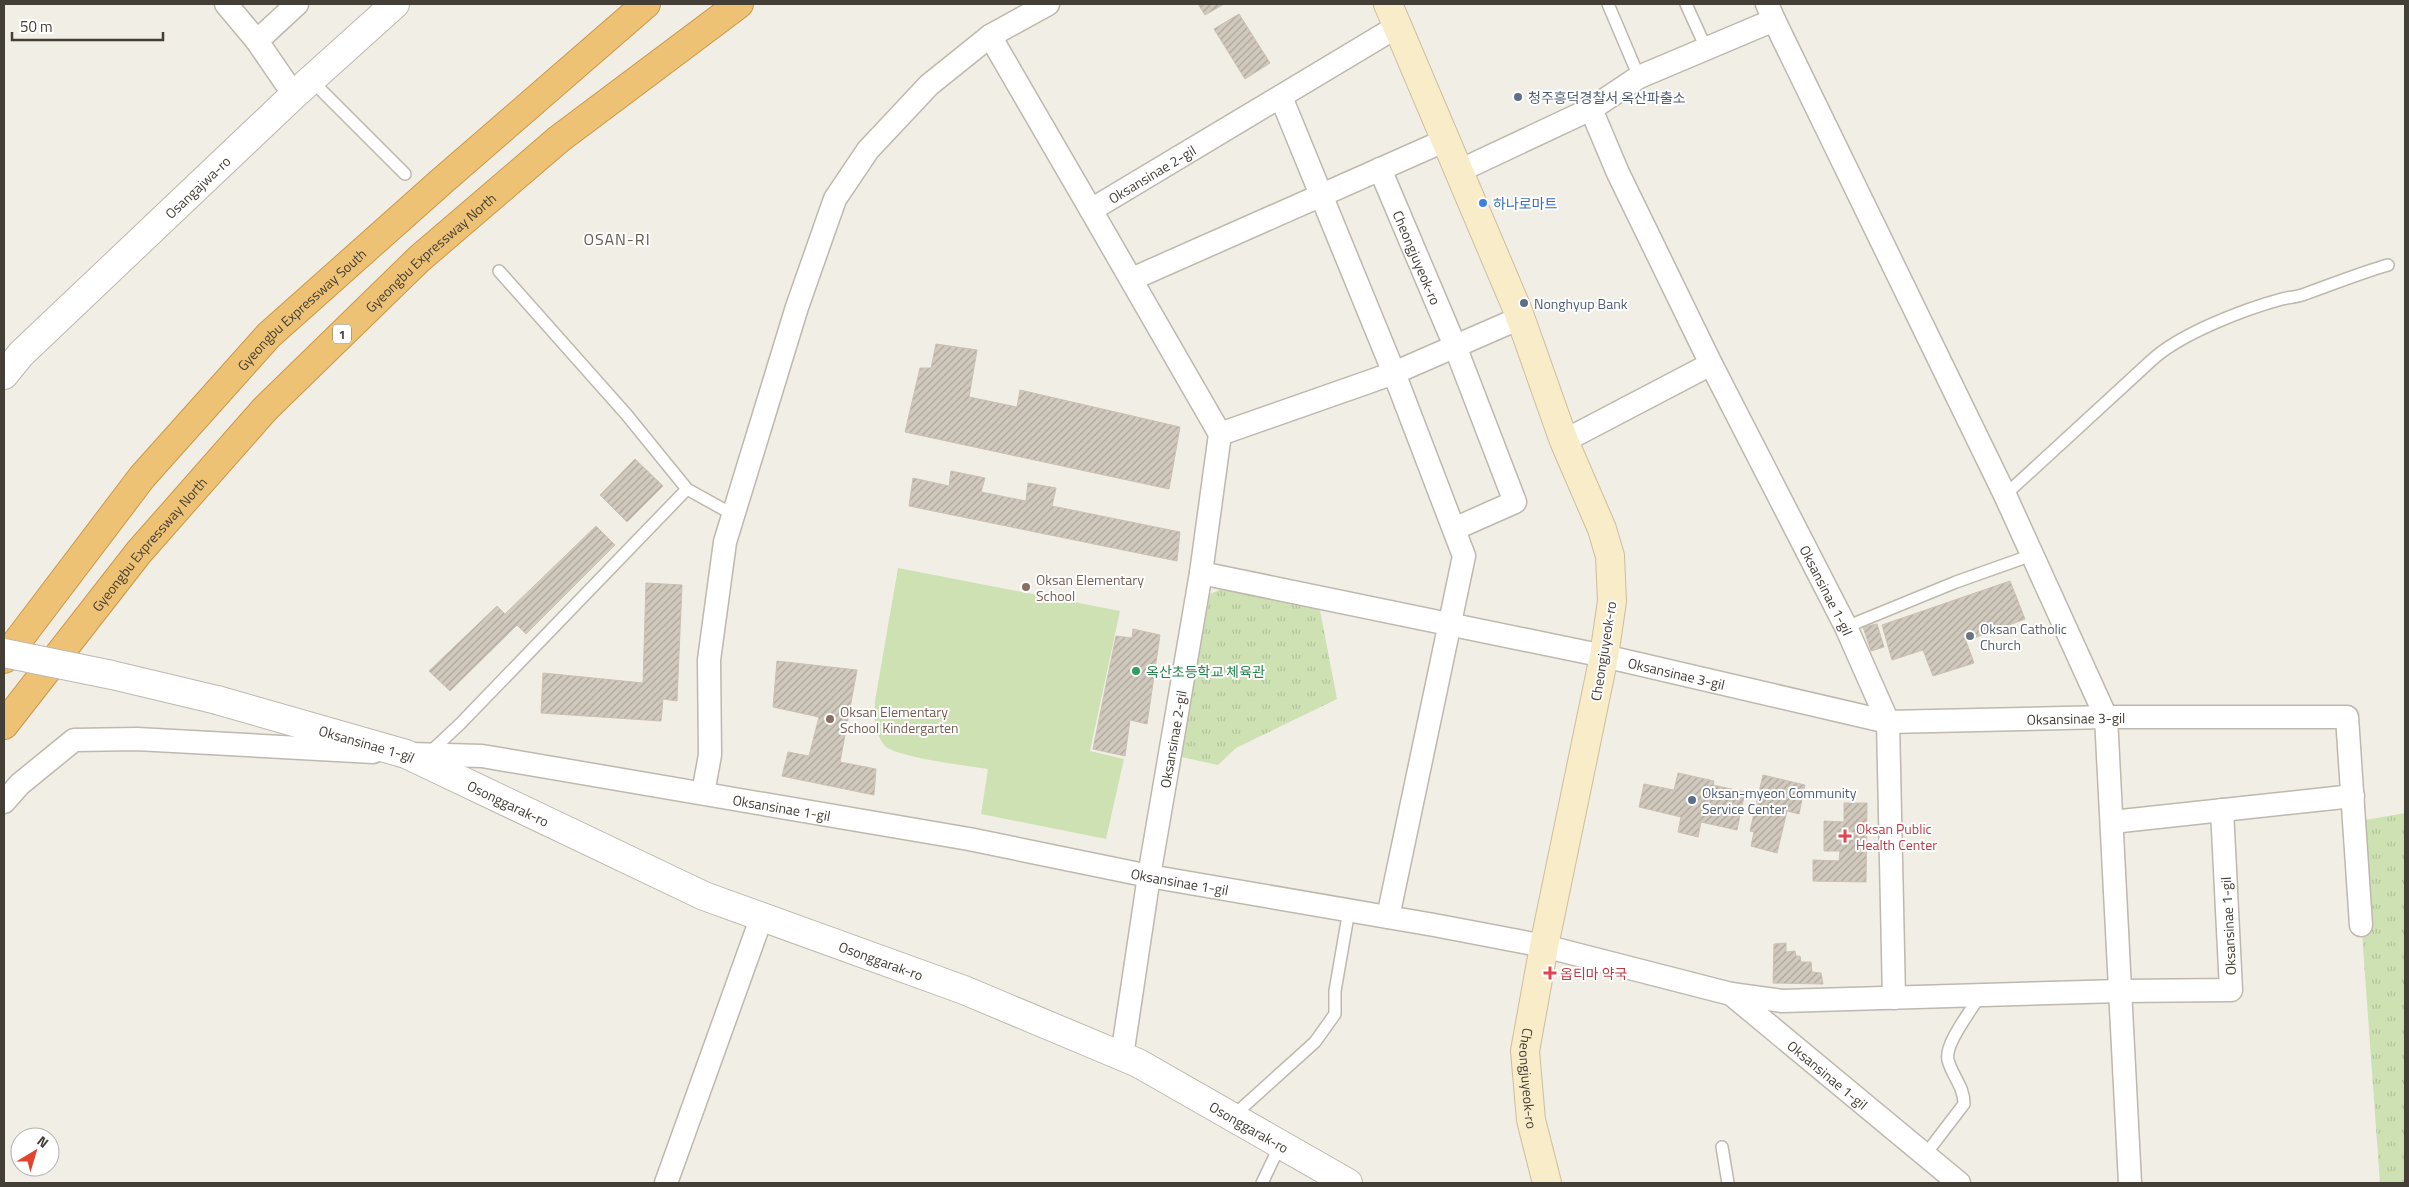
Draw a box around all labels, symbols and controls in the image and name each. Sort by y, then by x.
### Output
scale bar [12,10,164,42]
text: 50 m [20,15,53,38]
place label: 청주흥덕경찰서 옥산파출소 [1528,87,1686,108]
marker: 청주흥덕경찰서 옥산파출소 [1512,91,1524,103]
street label: Oksansinae 2-gil [1104,139,1199,208]
street label: Osangajwa-ro [160,150,235,223]
street label: Gyeongbu Expressway North [360,187,500,317]
place label: 하나로마트 [1493,193,1558,214]
marker: 하나로마트 [1477,197,1489,209]
street label: Cheongjuyeok-ro [1388,207,1447,308]
district label: OSAN-RI [583,227,651,251]
street label: Gyeongbu Expressway South [232,243,370,375]
place label: Nonghyup Bank [1534,293,1628,314]
marker: Nonghyup Bank [1518,297,1530,309]
road number: 1 [333,324,351,344]
street label: Gyeongbu Expressway North [86,472,211,616]
street label: Oksansinae 1-gil [1795,541,1859,638]
place label: Oksan Elementary School [1036,569,1144,606]
marker: Oksan Elementary School [1020,581,1032,593]
street label: Cheongjuyeok-ro [1585,600,1621,702]
place label: Oksan Catholic Church [1980,618,2067,655]
marker: Oksan Catholic Church [1964,630,1976,642]
street label: Oksansinae 3-gil [1626,651,1727,694]
place label: 옥산초등학교 체육관 [1146,661,1265,682]
marker: 옥산초등학교 체육관 [1130,665,1142,677]
street label: Oksansinae 2-gil [1154,689,1191,790]
place label: Oksan Elementary School Kindergarten [840,701,959,738]
street label: Oksansinae 3-gil [2026,707,2125,729]
marker: Oksan Elementary School Kindergarten [824,713,836,725]
street label: Oksansinae 1-gil [317,719,419,767]
street label: Osonggarak-ro [464,774,553,831]
place label: Oksan-myeon Community Service Center [1702,782,1857,819]
street label: Oksansinae 1-gil [731,788,832,826]
marker: Oksan-myeon Community Service Center [1686,794,1698,806]
place label: Oksan Public Health Center [1856,818,1937,855]
marker: Oksan Public Health Center [1838,829,1852,843]
street label: Oksansinae 1-gil [1129,862,1230,900]
street label: Oksansinae 1-gil [2215,876,2241,976]
street label: Osonggarak-ro [836,935,926,985]
place label: 옵티마 약국 [1560,963,1628,984]
marker: 옵티마 약국 [1544,967,1556,979]
street label: Cheongjuyeok-ro [1514,1026,1543,1131]
street label: Oksansinae 1-gil [1783,1035,1873,1114]
street label: Osonggarak-ro [1206,1096,1293,1158]
north arrow [10,1127,60,1177]
text: N [33,1130,54,1153]

